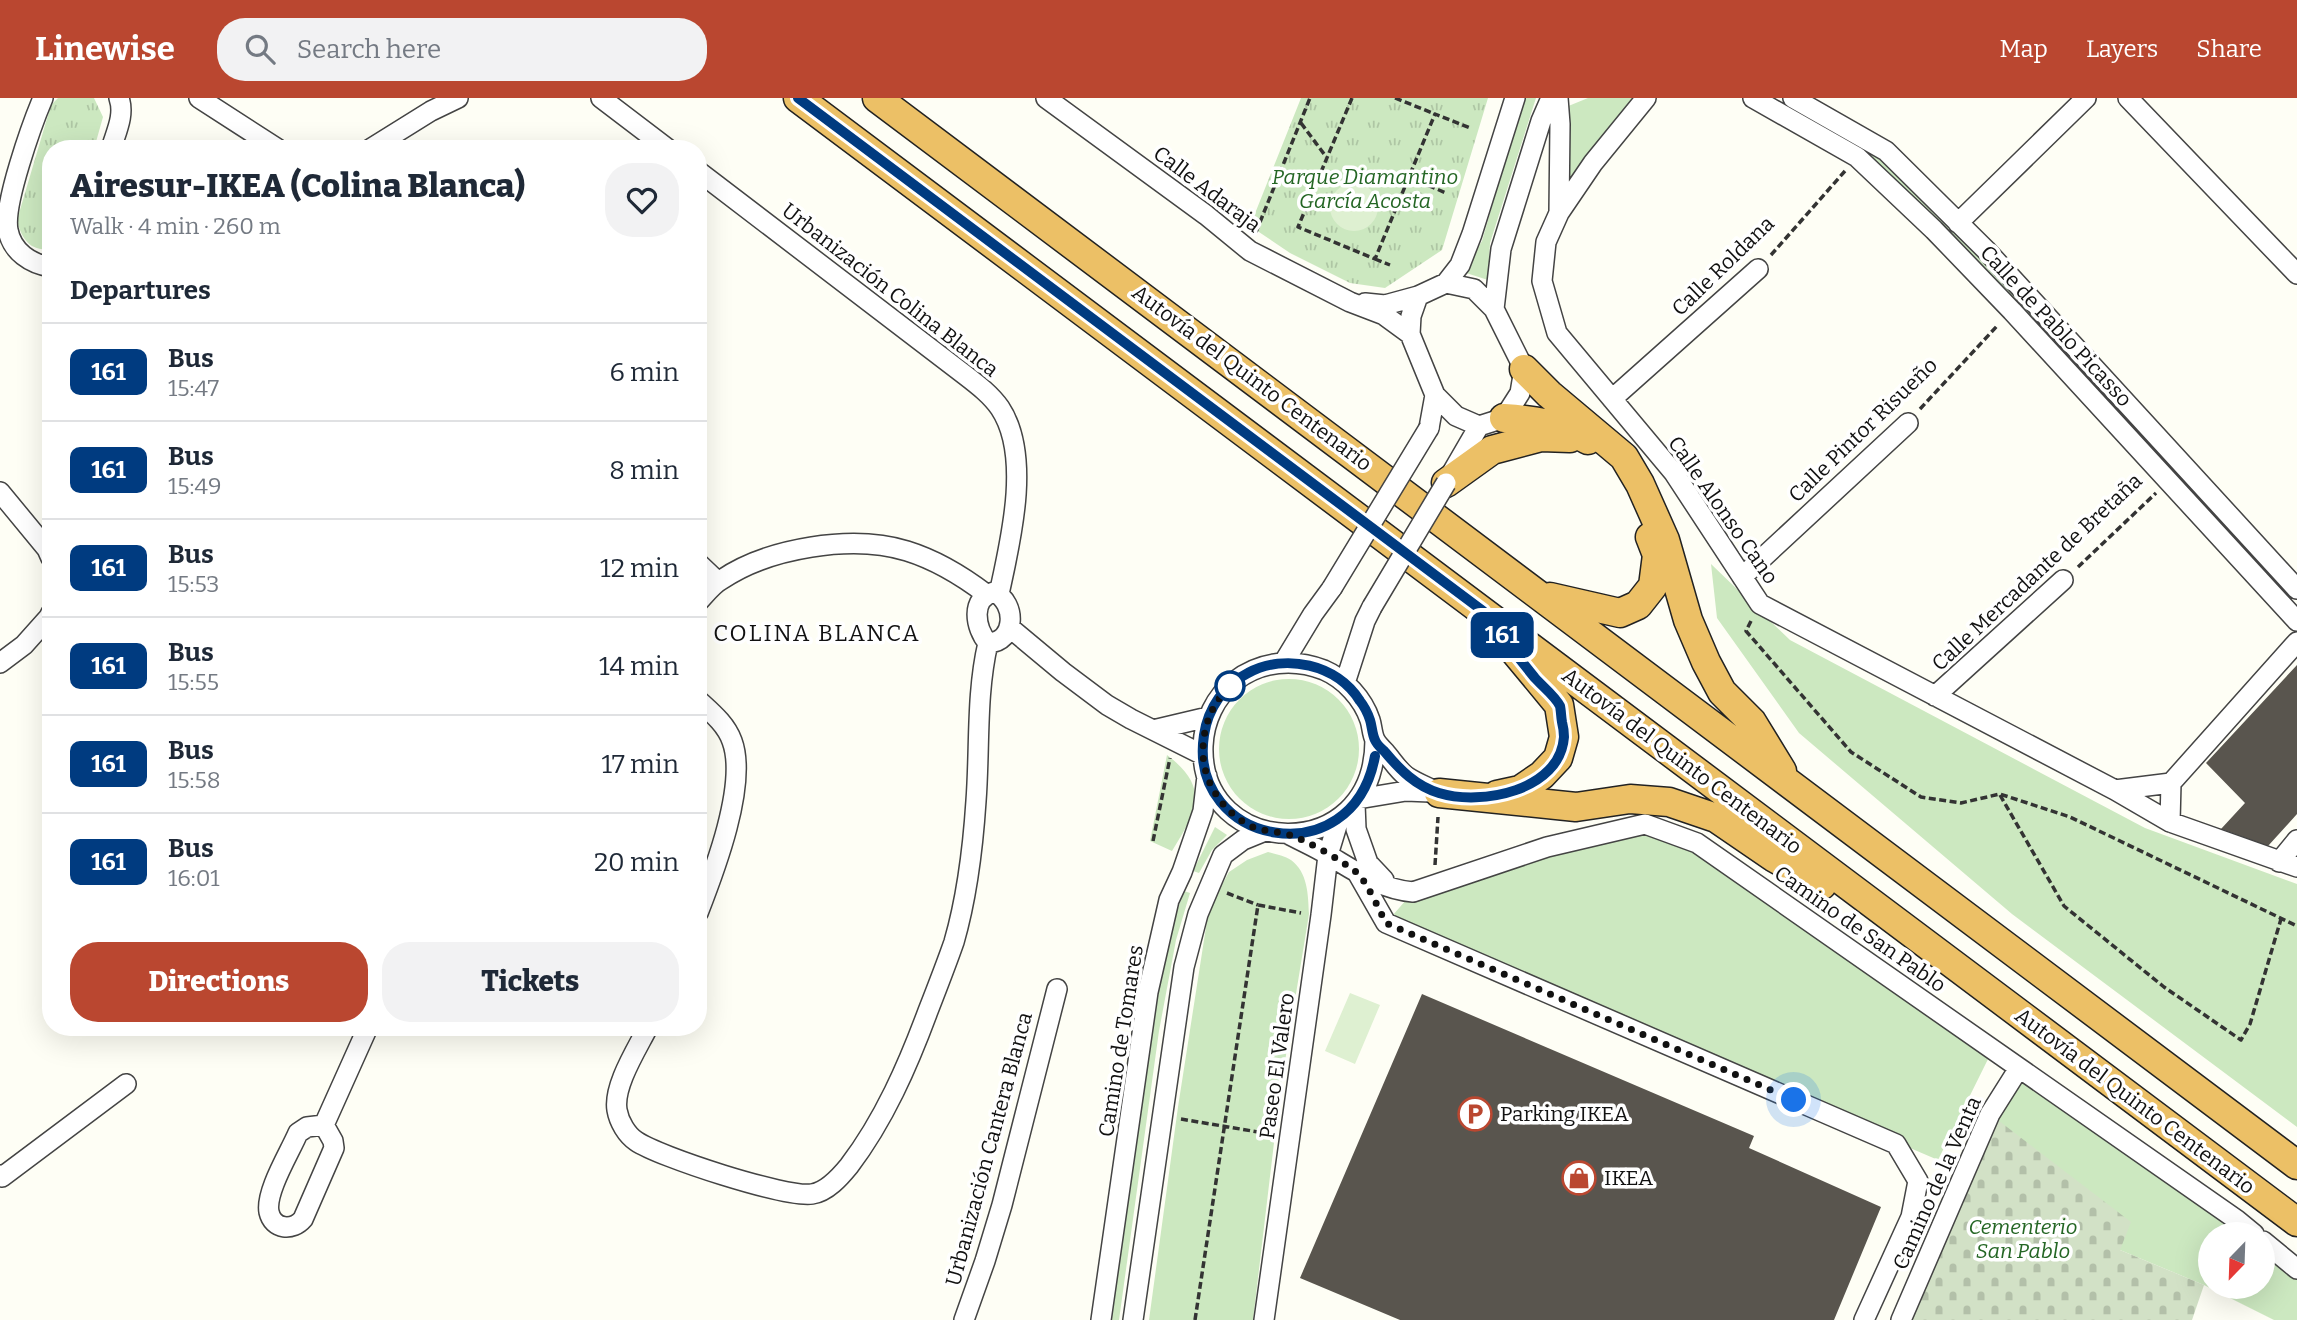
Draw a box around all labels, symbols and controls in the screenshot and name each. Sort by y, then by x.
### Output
search box [217,18,707,81]
text: Linewise [35,29,175,69]
icon: search [241,30,279,68]
text: Search here [297,34,441,65]
text: Map [2000,35,2048,63]
text: Layers [2086,35,2158,63]
text: Share [2196,35,2262,63]
street label: Calle Adaraja [1148,140,1266,238]
button: heart [605,163,679,237]
park label: Parque Diamantino García Acosta [1272,164,1458,214]
text: Airesur-IKEA (Colina Blanca) [70,166,525,206]
street label: Urbanización Colina Blanca [777,197,1004,383]
street label: Calle Roldana [1666,210,1780,321]
text: Walk · 4 min · 260 m [70,212,281,240]
street label: Calle de Pablo Picasso [1975,240,2137,412]
text: Departures [70,275,211,306]
street label: Autovía del Quinto Centenario [1127,279,1377,477]
text: Bus [168,343,214,374]
street label: Calle Pintor Risueño [1783,352,1943,508]
text: 6 min [610,357,679,388]
text: 161 [91,358,126,386]
text: 15:47 [168,374,219,402]
street label: Calle Alonso Cano [1662,431,1784,589]
text: Bus [168,441,214,472]
text: 8 min [609,455,679,486]
text: 161 [91,456,126,484]
street label: Calle Mercadante de Bretaña [1926,467,2148,676]
text: 15:49 [168,472,221,500]
text: Bus [168,539,214,570]
text: 12 min [600,553,679,584]
text: 161 [91,554,126,582]
text: 15:53 [168,570,219,598]
line badge: 161 [1462,612,1542,658]
district label: COLINA BLANCA [713,619,921,647]
text: 161 [1485,621,1519,649]
text: Bus [168,637,214,668]
text: 14 min [599,651,679,682]
text: 161 [91,652,126,680]
street label: Autovía del Quinto Centenario [1557,662,1807,860]
text: 15:55 [168,668,219,696]
unlabelled marker [1215,671,1245,701]
text: Bus [168,735,214,766]
text: 17 min [601,749,679,780]
text: 161 [91,750,126,778]
text: 15:58 [168,766,221,794]
text: Bus [168,833,214,864]
text: 20 min [594,847,679,878]
text: 161 [91,848,126,876]
street label: Camino de San Pablo [1769,860,1951,998]
text: 16:01 [168,864,220,892]
button: Directions [70,942,368,1022]
button: Tickets [382,942,679,1022]
street label: Camino de Tomares [1093,943,1149,1139]
street label: Paseo El Valero [1254,991,1300,1141]
street label: Autovía del Quinto Centenario [2010,1002,2260,1200]
street label: Urbanización Cantera Blanca [940,1009,1038,1289]
your location [1776,1082,1811,1117]
street label: Camino de la Venta [1887,1092,1987,1274]
parking icon: Parking IKEA [1456,1095,1494,1133]
place label: Parking IKEA [1500,1101,1629,1127]
shop icon: IKEA [1560,1159,1598,1197]
place label: IKEA [1604,1165,1653,1191]
park label: Cementerio San Pablo [1968,1214,2078,1264]
north arrow [2198,1222,2275,1298]
map controls [2198,1222,2275,1299]

